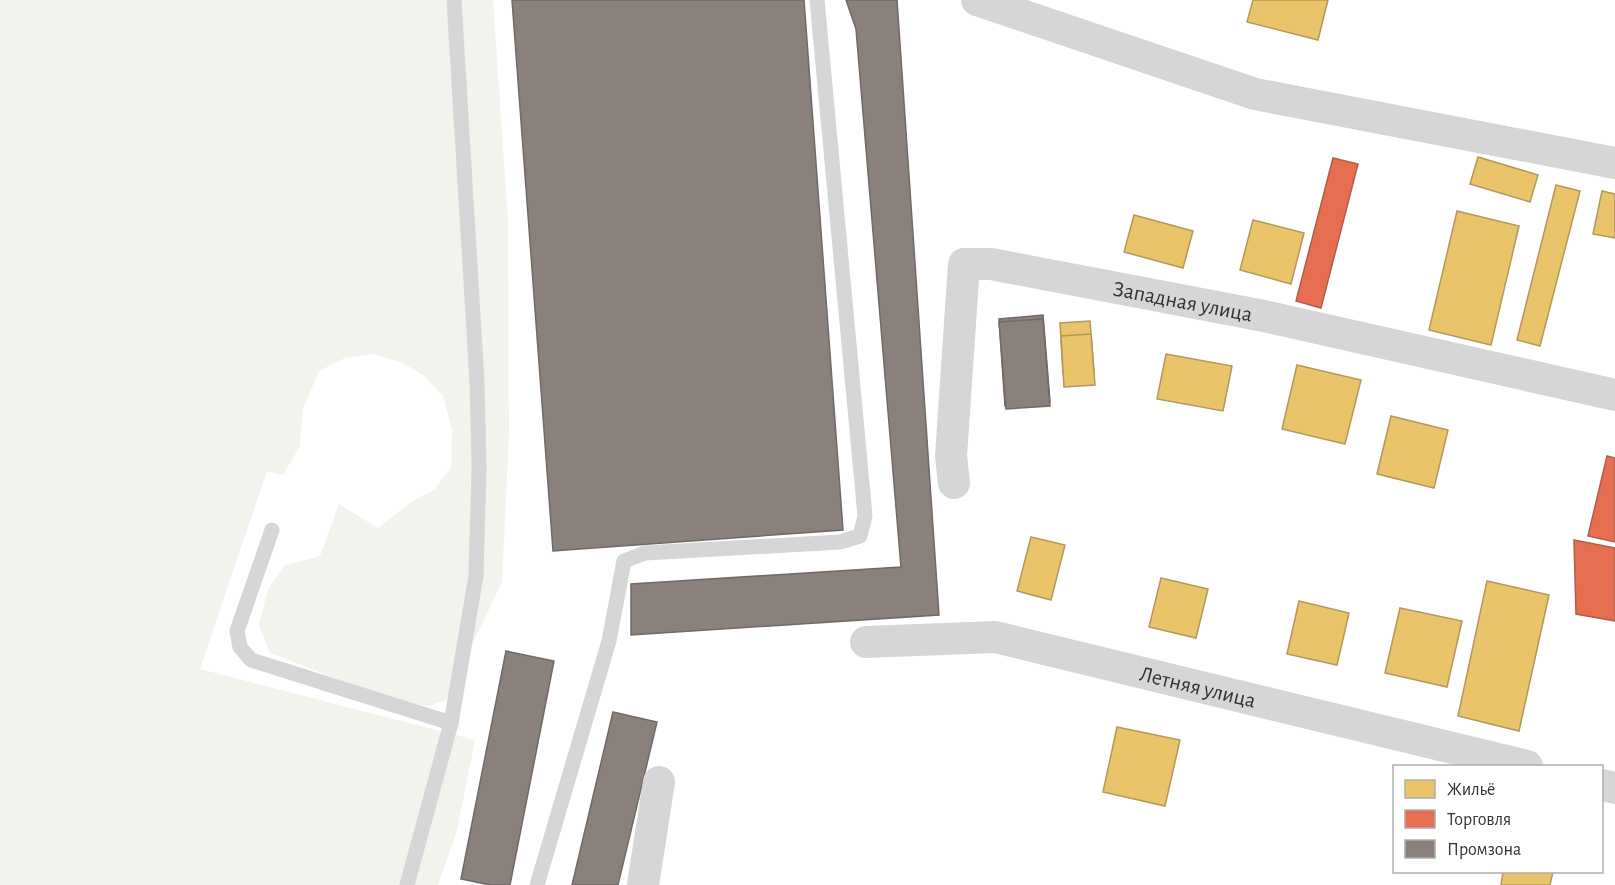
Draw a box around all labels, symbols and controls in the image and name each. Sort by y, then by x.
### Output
street label: Западная улица [1111,277,1254,326]
street label: Летняя улица [1138,663,1258,712]
legend [1393,765,1603,873]
text: Жильё [1447,781,1495,799]
text: Торговля [1447,811,1511,829]
text: Промзона [1447,841,1521,859]

